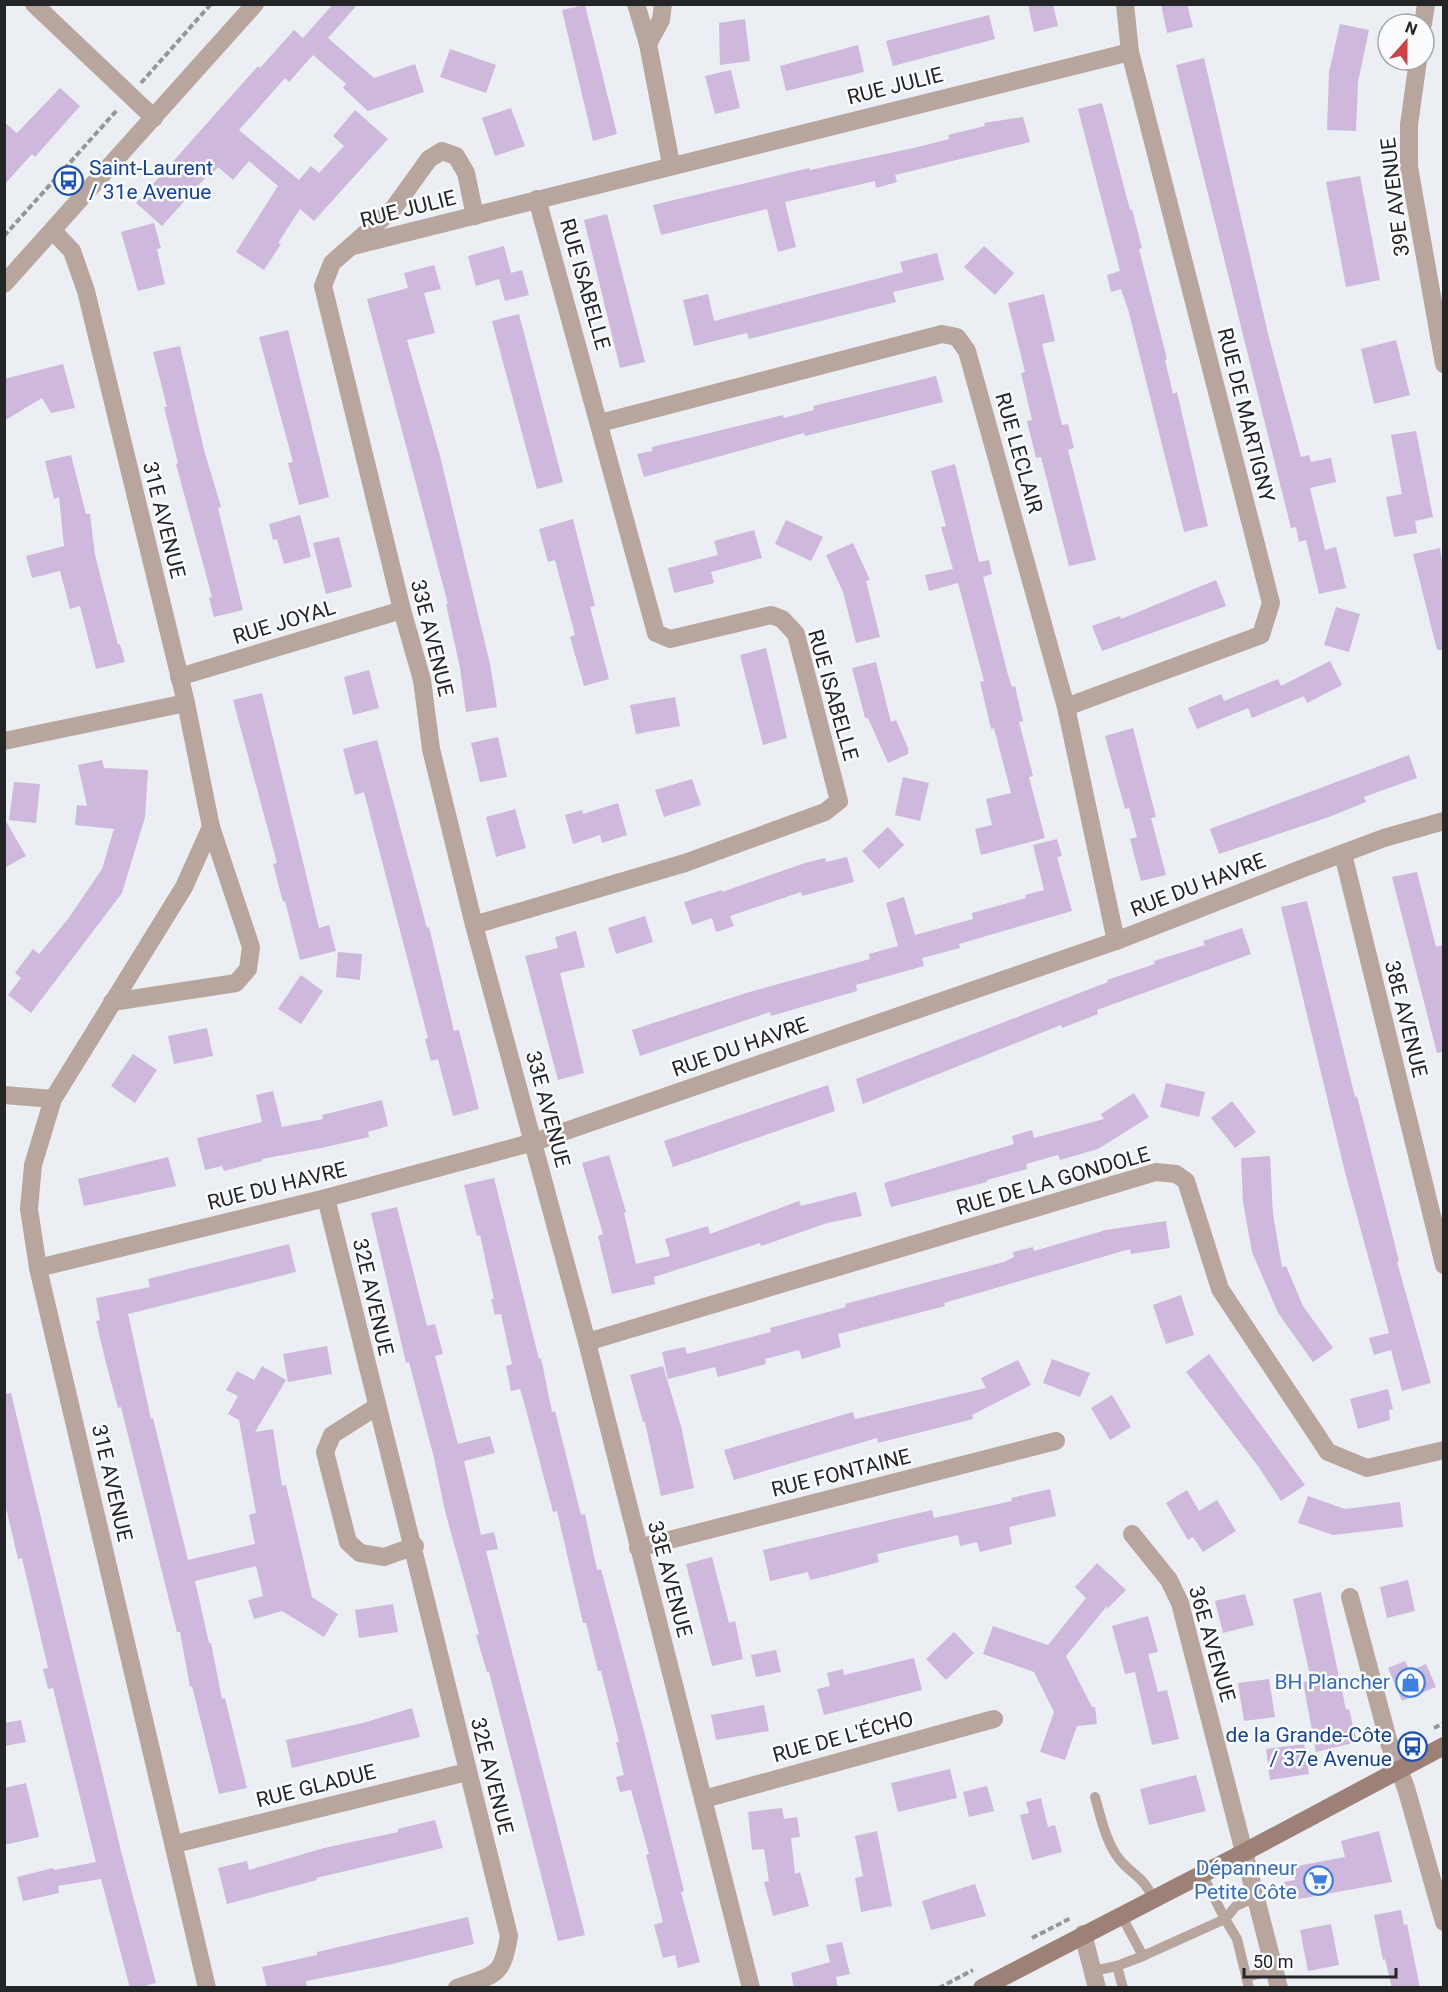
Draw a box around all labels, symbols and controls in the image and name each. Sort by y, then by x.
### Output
north arrow [1376,12,1436,72]
text: N [1403,18,1420,39]
street label: RUE JULIE [845,63,945,109]
street label: 39E AVENUE [1376,136,1414,258]
place label: Saint-Laurent / 31e Avenue [89,156,213,204]
bus stop icon: Saint-Laurent / 31e Avenue [52,164,84,196]
street label: RUE JULIE [358,186,458,232]
street label: RUE ISABELLE [555,216,615,352]
street label: RUE DE MARTIGNY [1213,325,1279,505]
street label: RUE LECLAIR [990,390,1048,516]
street label: 31E AVENUE [138,459,190,581]
street label: 33E AVENUE [406,577,458,699]
street label: RUE JOYAL [230,595,338,649]
street label: RUE ISABELLE [803,627,863,763]
street label: RUE DU HAVRE [1127,848,1269,922]
street label: 38E AVENUE [1380,958,1432,1080]
street label: RUE DU HAVRE [669,1012,811,1082]
street label: 33E AVENUE [521,1048,575,1170]
street label: RUE DE LA GONDOLE [953,1142,1153,1220]
street label: RUE DU HAVRE [205,1157,349,1215]
street label: 32E AVENUE [348,1236,398,1358]
street label: 31E AVENUE [87,1422,137,1544]
street label: RUE FONTAINE [769,1444,913,1502]
street label: 33E AVENUE [643,1518,697,1640]
street label: 36E AVENUE [1184,1583,1240,1705]
shop icon: BH Plancher [1395,1666,1427,1698]
place label: BH Plancher [1275,1670,1390,1694]
street label: RUE DE L'ÉCHO [770,1707,916,1767]
street label: 32E AVENUE [466,1715,518,1837]
place label: de la Grande-Côte / 37e Avenue [1226,1723,1392,1771]
bus stop icon: de la Grande-Côte / 37e Avenue [1397,1731,1429,1763]
street label: RUE GLADUE [254,1760,378,1812]
place label: Dépanneur Petite Côte [1194,1856,1297,1904]
supermarket icon: Dépanneur Petite Côte [1302,1864,1334,1896]
scale bar [1244,1941,1396,1979]
text: 50 m [1253,1951,1293,1972]

